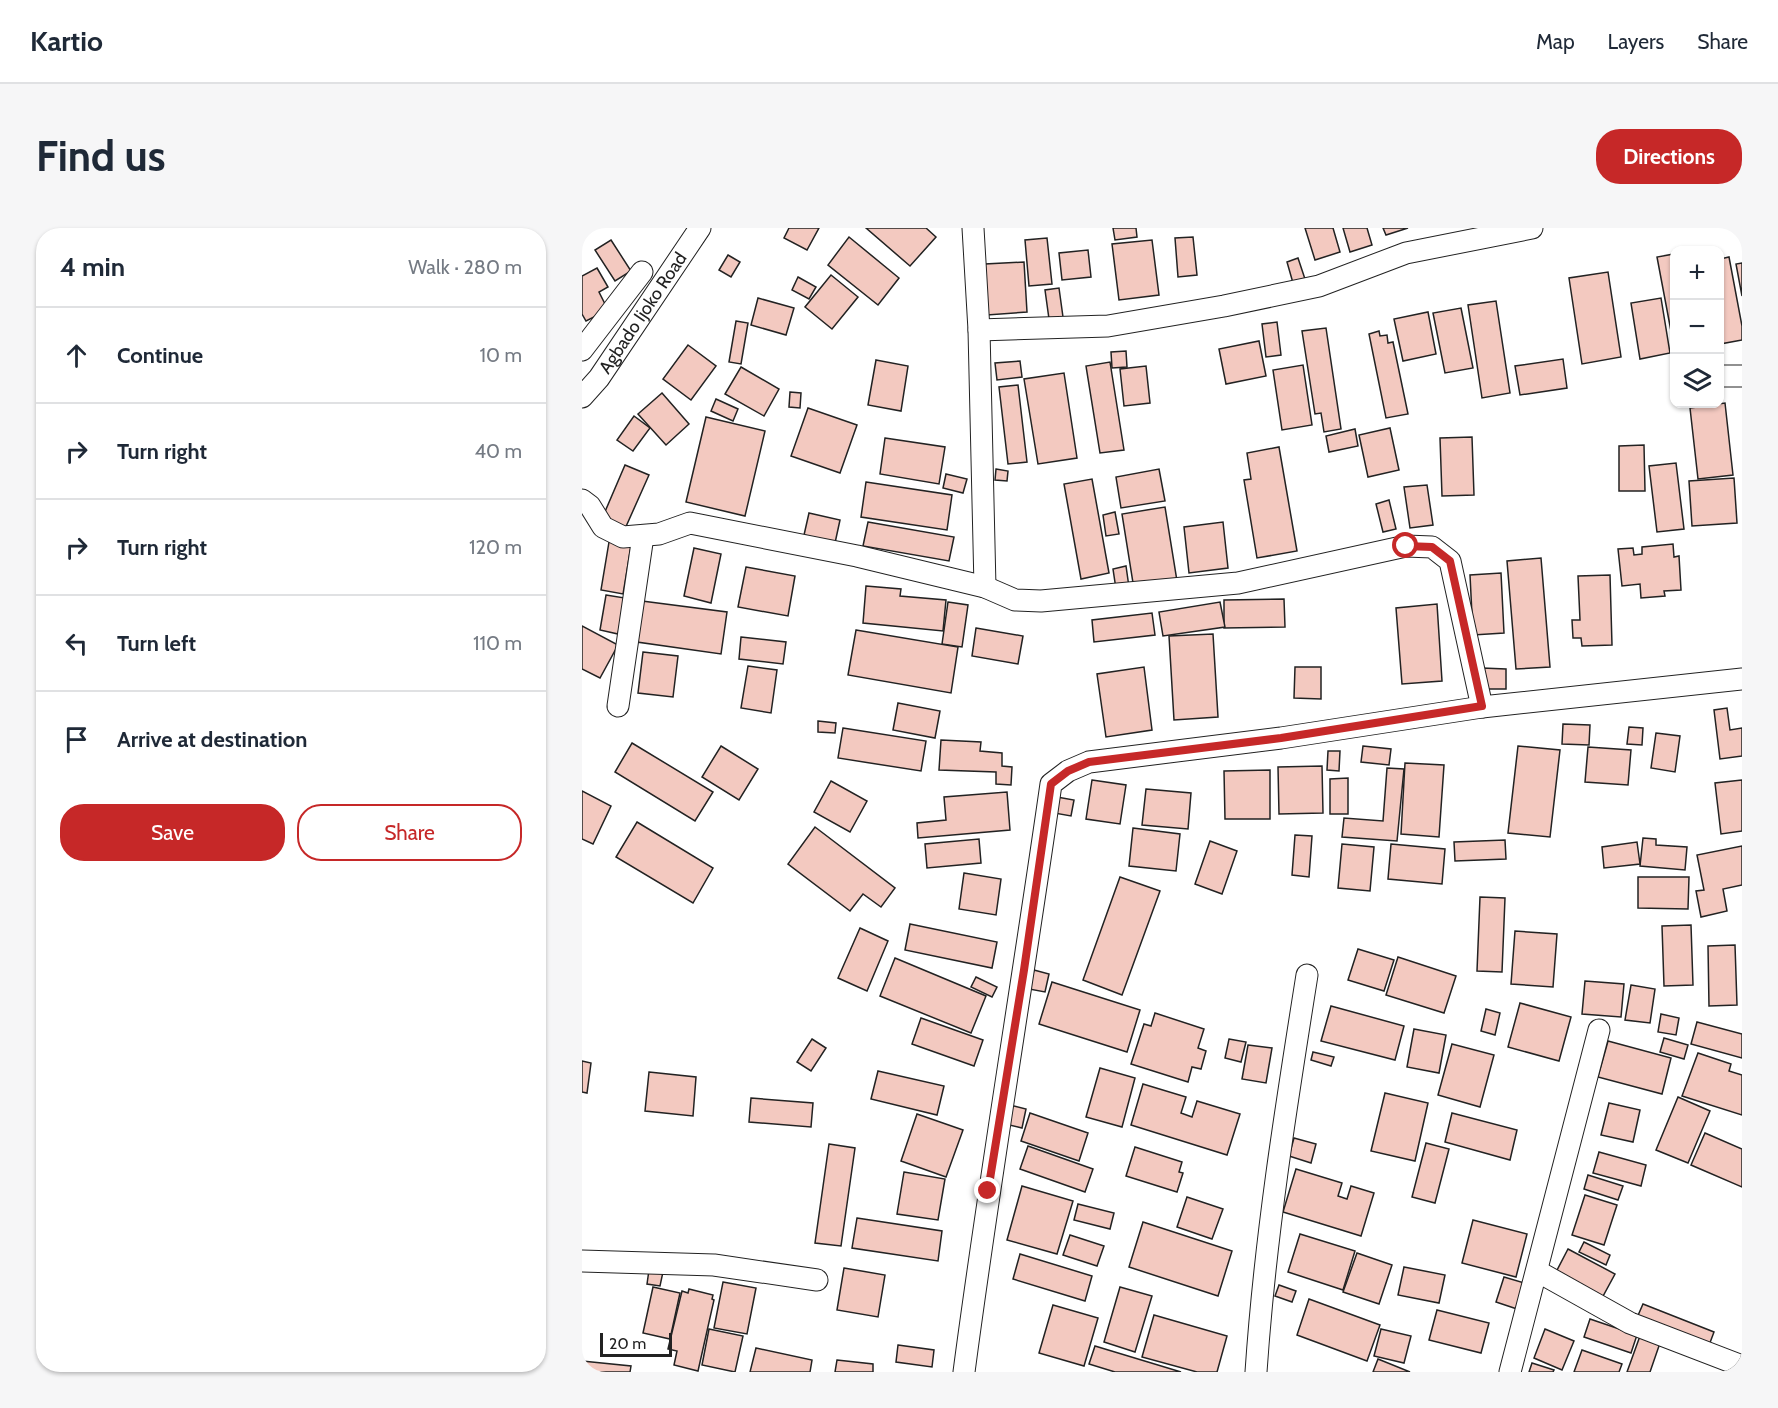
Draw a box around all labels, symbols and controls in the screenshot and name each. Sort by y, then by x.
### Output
text: Kartio [30,24,103,58]
text: Map [1536,29,1575,54]
text: Layers [1608,29,1664,54]
text: Share [1697,29,1748,54]
button: Directions [1596,129,1742,184]
text: Find us [36,130,165,182]
map controls [1670,246,1724,408]
button: + [1670,246,1724,300]
street label: Agbado Ijoko Road [594,248,691,378]
text: 4 min [60,251,125,283]
text: Walk · 280 m [408,255,522,279]
button: − [1670,300,1724,354]
icon: ahead [60,339,93,372]
text: Continue [117,342,203,369]
text: 10 m [479,343,522,367]
button: layers [1670,354,1724,408]
icon: right [60,435,93,468]
text: Turn right [117,438,207,465]
text: 40 m [474,439,522,463]
icon: right [60,531,93,564]
route start [1392,532,1418,558]
text: Turn right [117,534,207,561]
text: 120 m [469,535,522,559]
icon: left [60,627,93,660]
text: Turn left [117,630,196,657]
text: 110 m [473,631,522,655]
icon: arrive [60,723,93,756]
text: Arrive at destination [117,726,307,753]
button: Save [60,804,285,861]
button: Share [297,804,522,861]
route end [974,1177,1000,1203]
scale bar [600,1330,672,1358]
text: 20 m [609,1334,646,1353]

